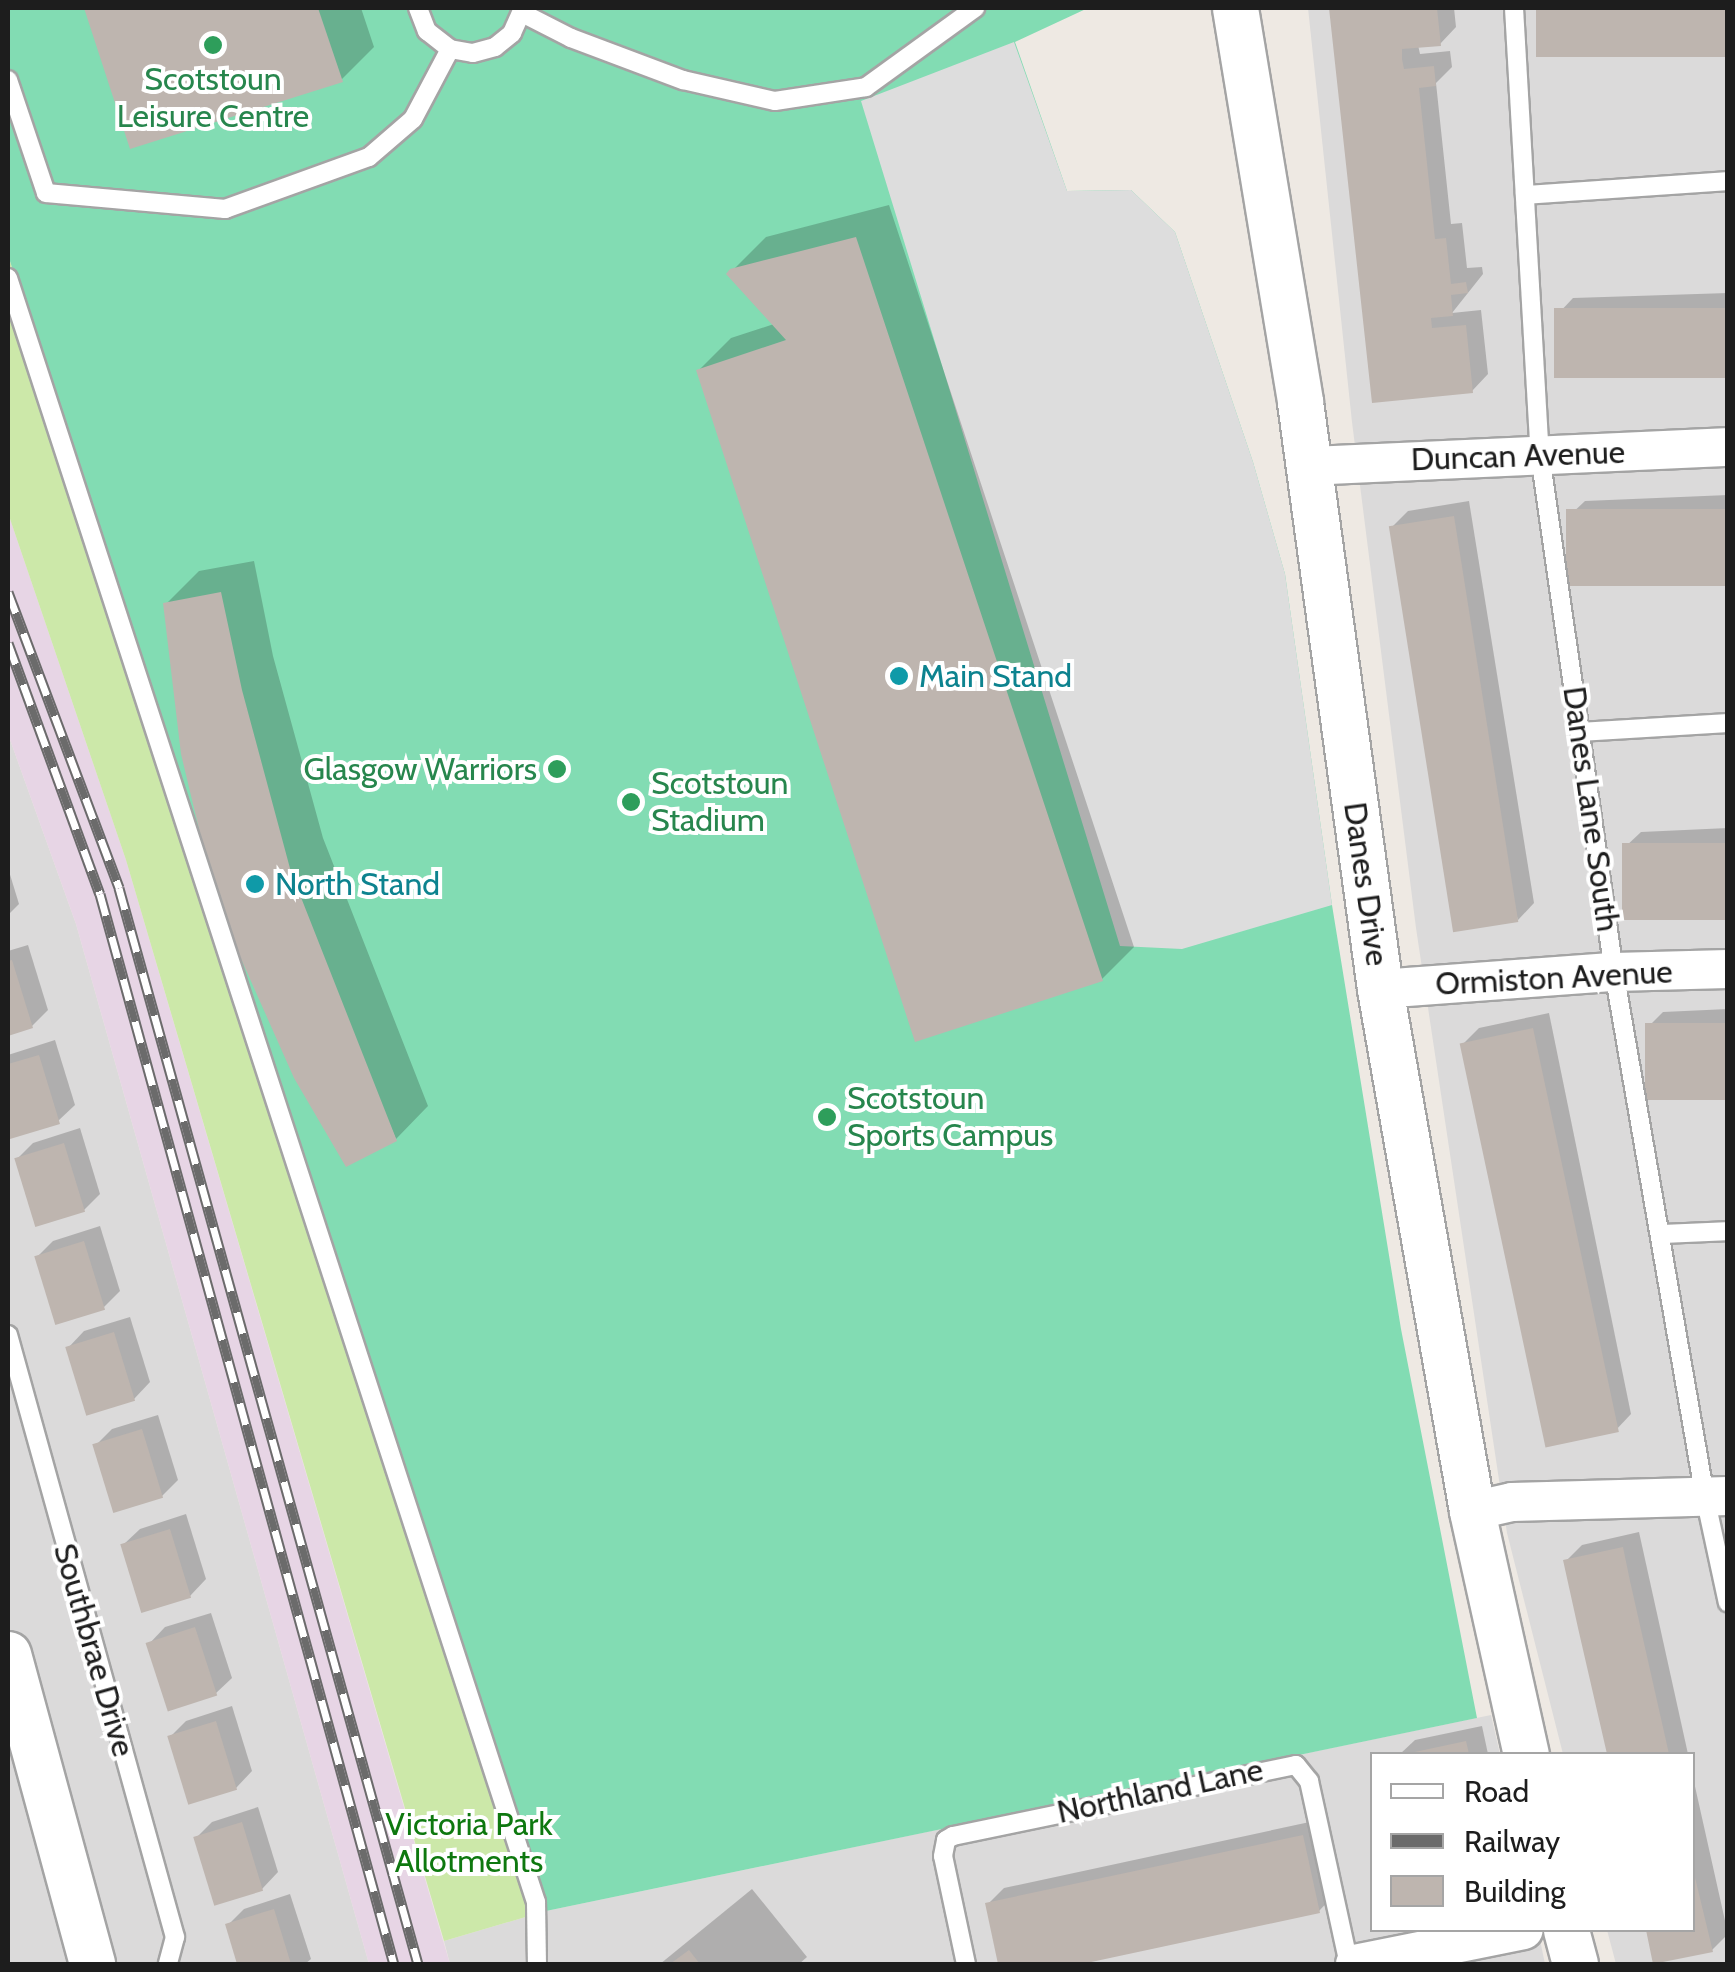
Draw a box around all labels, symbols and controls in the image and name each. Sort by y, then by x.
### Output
marker: Scotstoun Leisure Centre [202,34,224,56]
place label: Scotstoun Leisure Centre [117,61,309,136]
street label: Duncan Avenue [1410,433,1626,479]
place label: Main Stand [919,657,1072,695]
marker: Main Stand [888,665,910,687]
street label: Danes Lane South [1555,684,1627,934]
place label: Glasgow Warriors [303,750,537,788]
marker: Glasgow Warriors [546,758,568,780]
place label: Scotstoun Stadium [651,765,788,840]
marker: Scotstoun Stadium [620,791,642,813]
street label: Danes Drive [1336,800,1396,968]
place label: North Stand [275,865,440,903]
marker: North Stand [244,873,266,895]
street label: Ormiston Avenue [1434,953,1674,1003]
place label: Scotstoun Sports Campus [847,1080,1053,1155]
marker: Scotstoun Sports Campus [816,1106,838,1128]
street label: Southbrae Drive [45,1539,143,1761]
street label: Northland Lane [1054,1750,1266,1832]
legend [1370,1752,1695,1932]
text: Road [1464,1773,1529,1810]
park label: Victoria Park Allotments [385,1806,553,1881]
text: Railway [1464,1823,1560,1860]
text: Building [1464,1873,1566,1910]

